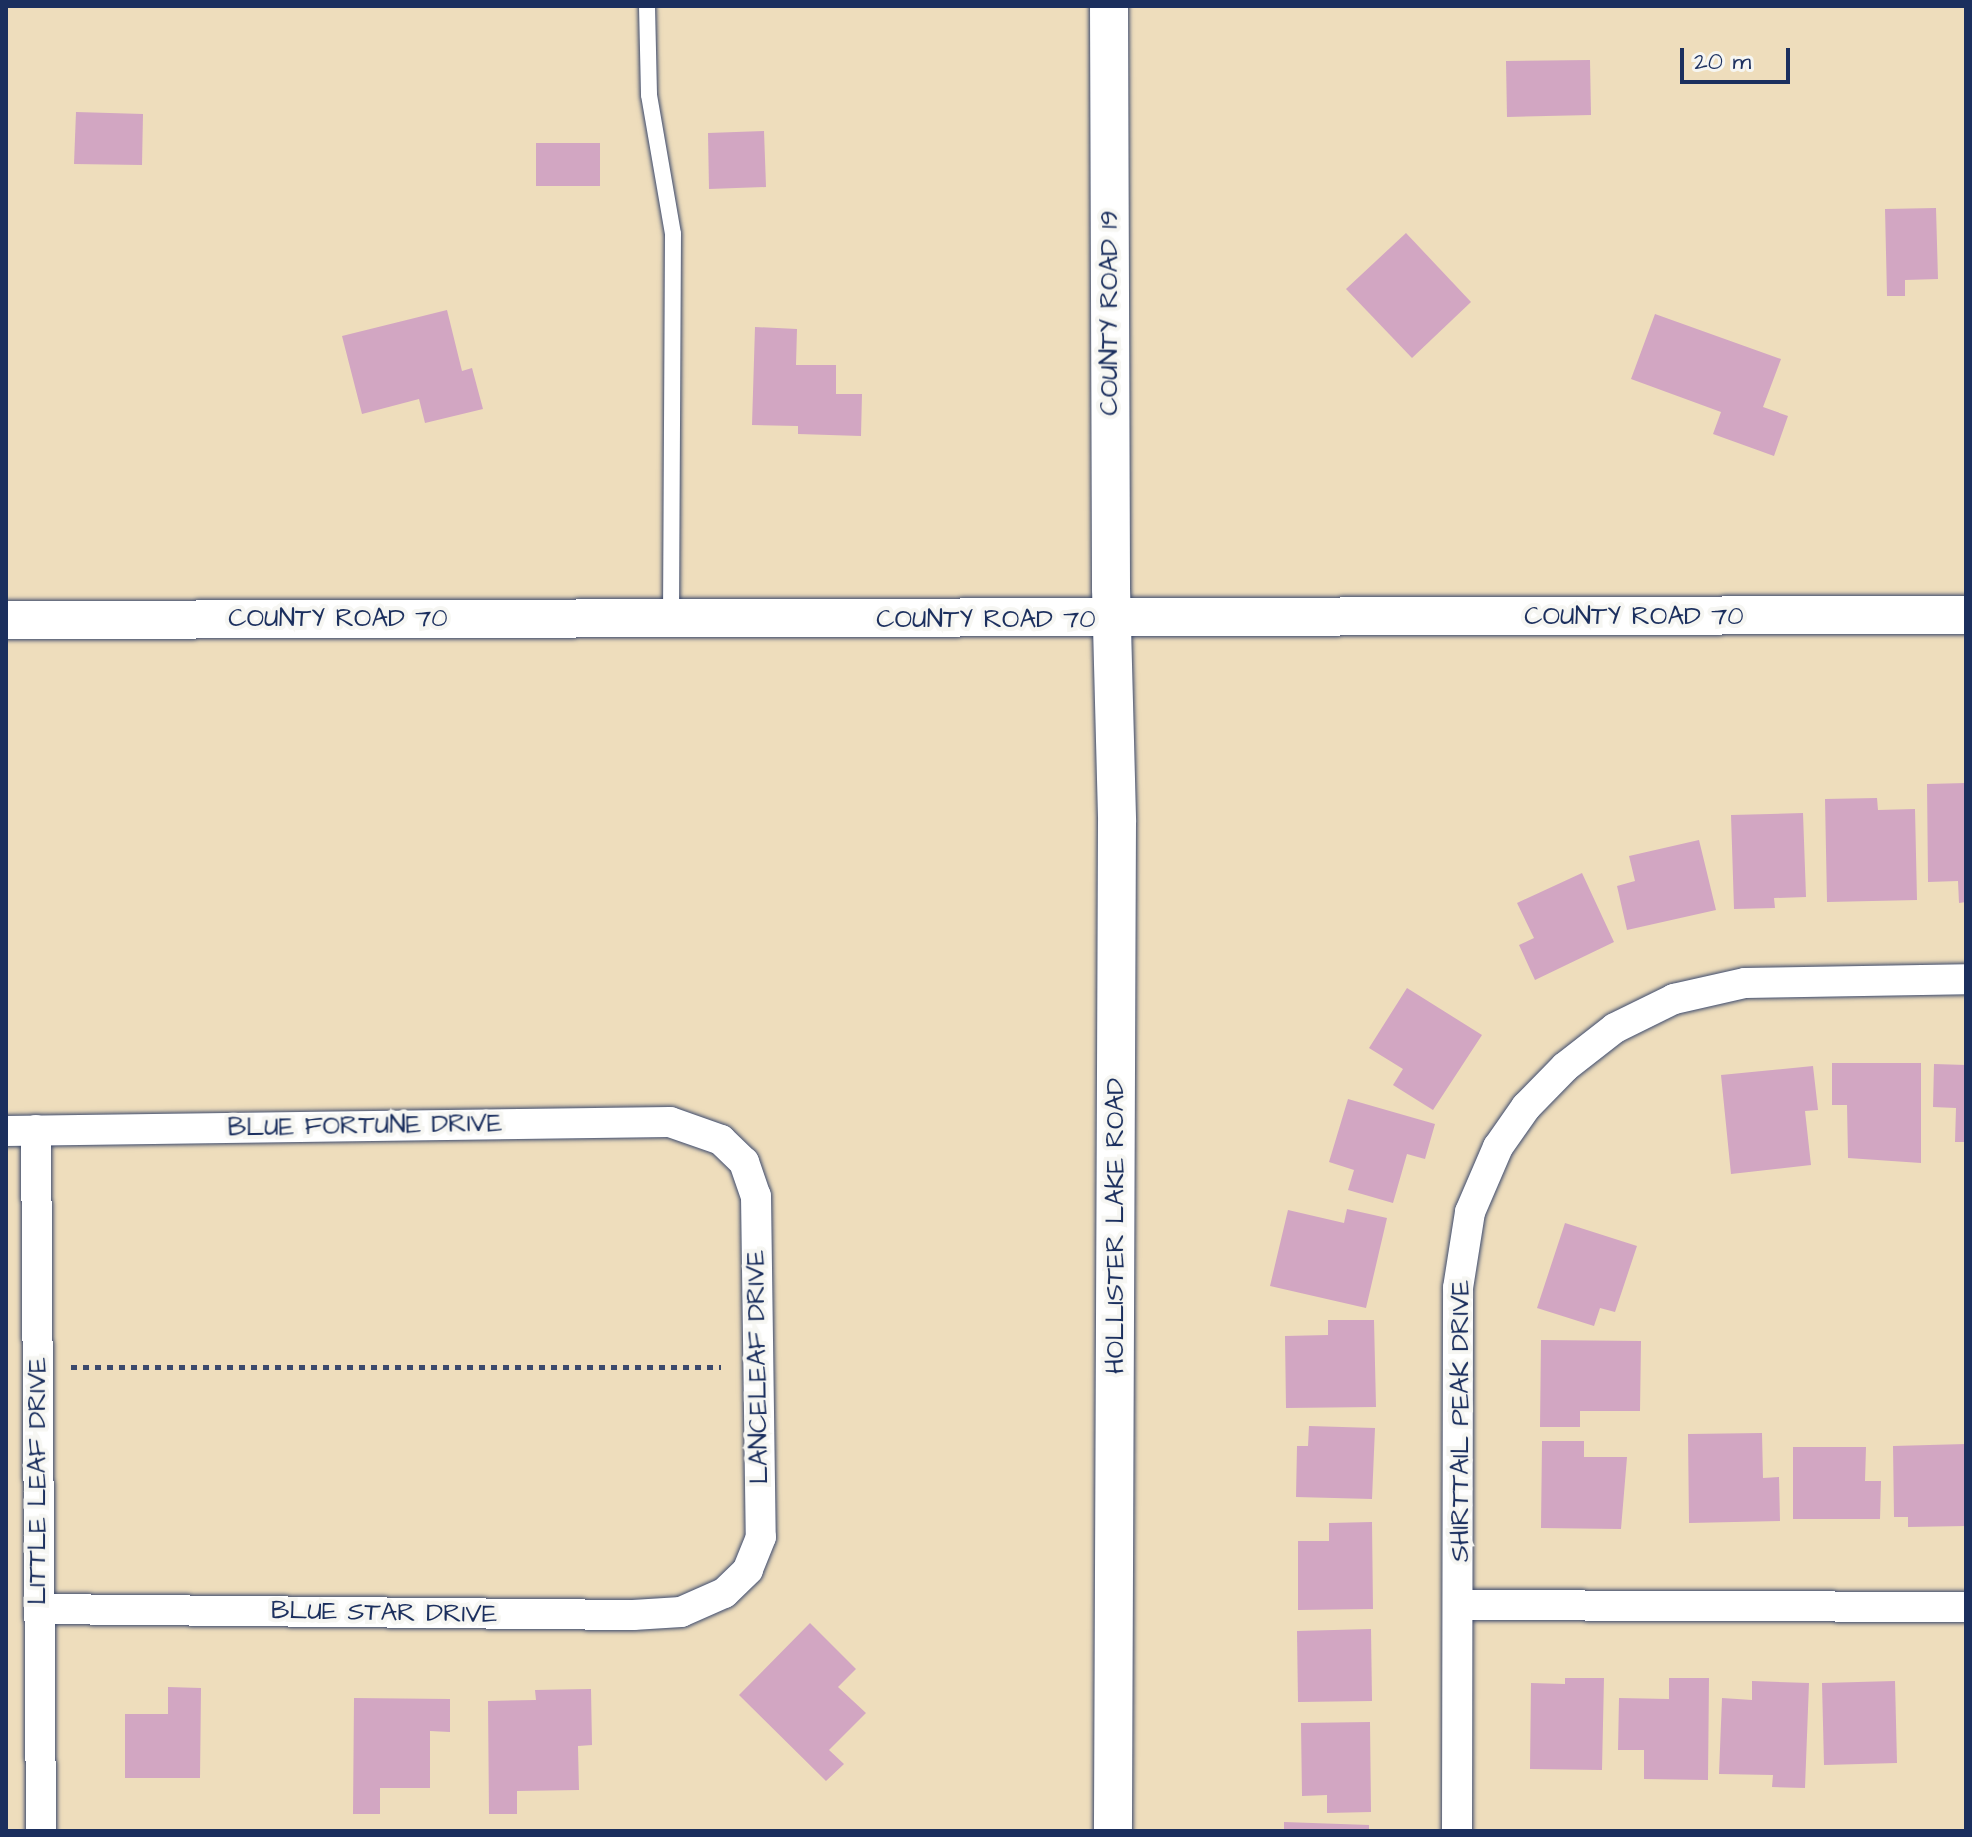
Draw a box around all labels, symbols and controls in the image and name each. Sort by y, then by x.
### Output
scale bar [1684,32,1794,82]
text: 20 m [1694,45,1751,79]
street label: COUNTY ROAD 19 [1094,210,1126,416]
street label: COUNTY ROAD 70 [1524,601,1744,633]
street label: COUNTY ROAD 70 [228,603,448,635]
street label: COUNTY ROAD 70 [876,604,1096,636]
street label: HOLLISTER LAKE ROAD [1100,1078,1132,1374]
street label: BLUE FORTUNE DRIVE [227,1108,503,1144]
street label: LANCELEAF DRIVE [740,1250,776,1484]
street label: SHIRTTAIL PEAK DRIVE [1445,1280,1477,1562]
street label: LITTLE LEAF DRIVE [22,1357,54,1605]
street label: BLUE STAR DRIVE [271,1595,497,1631]

